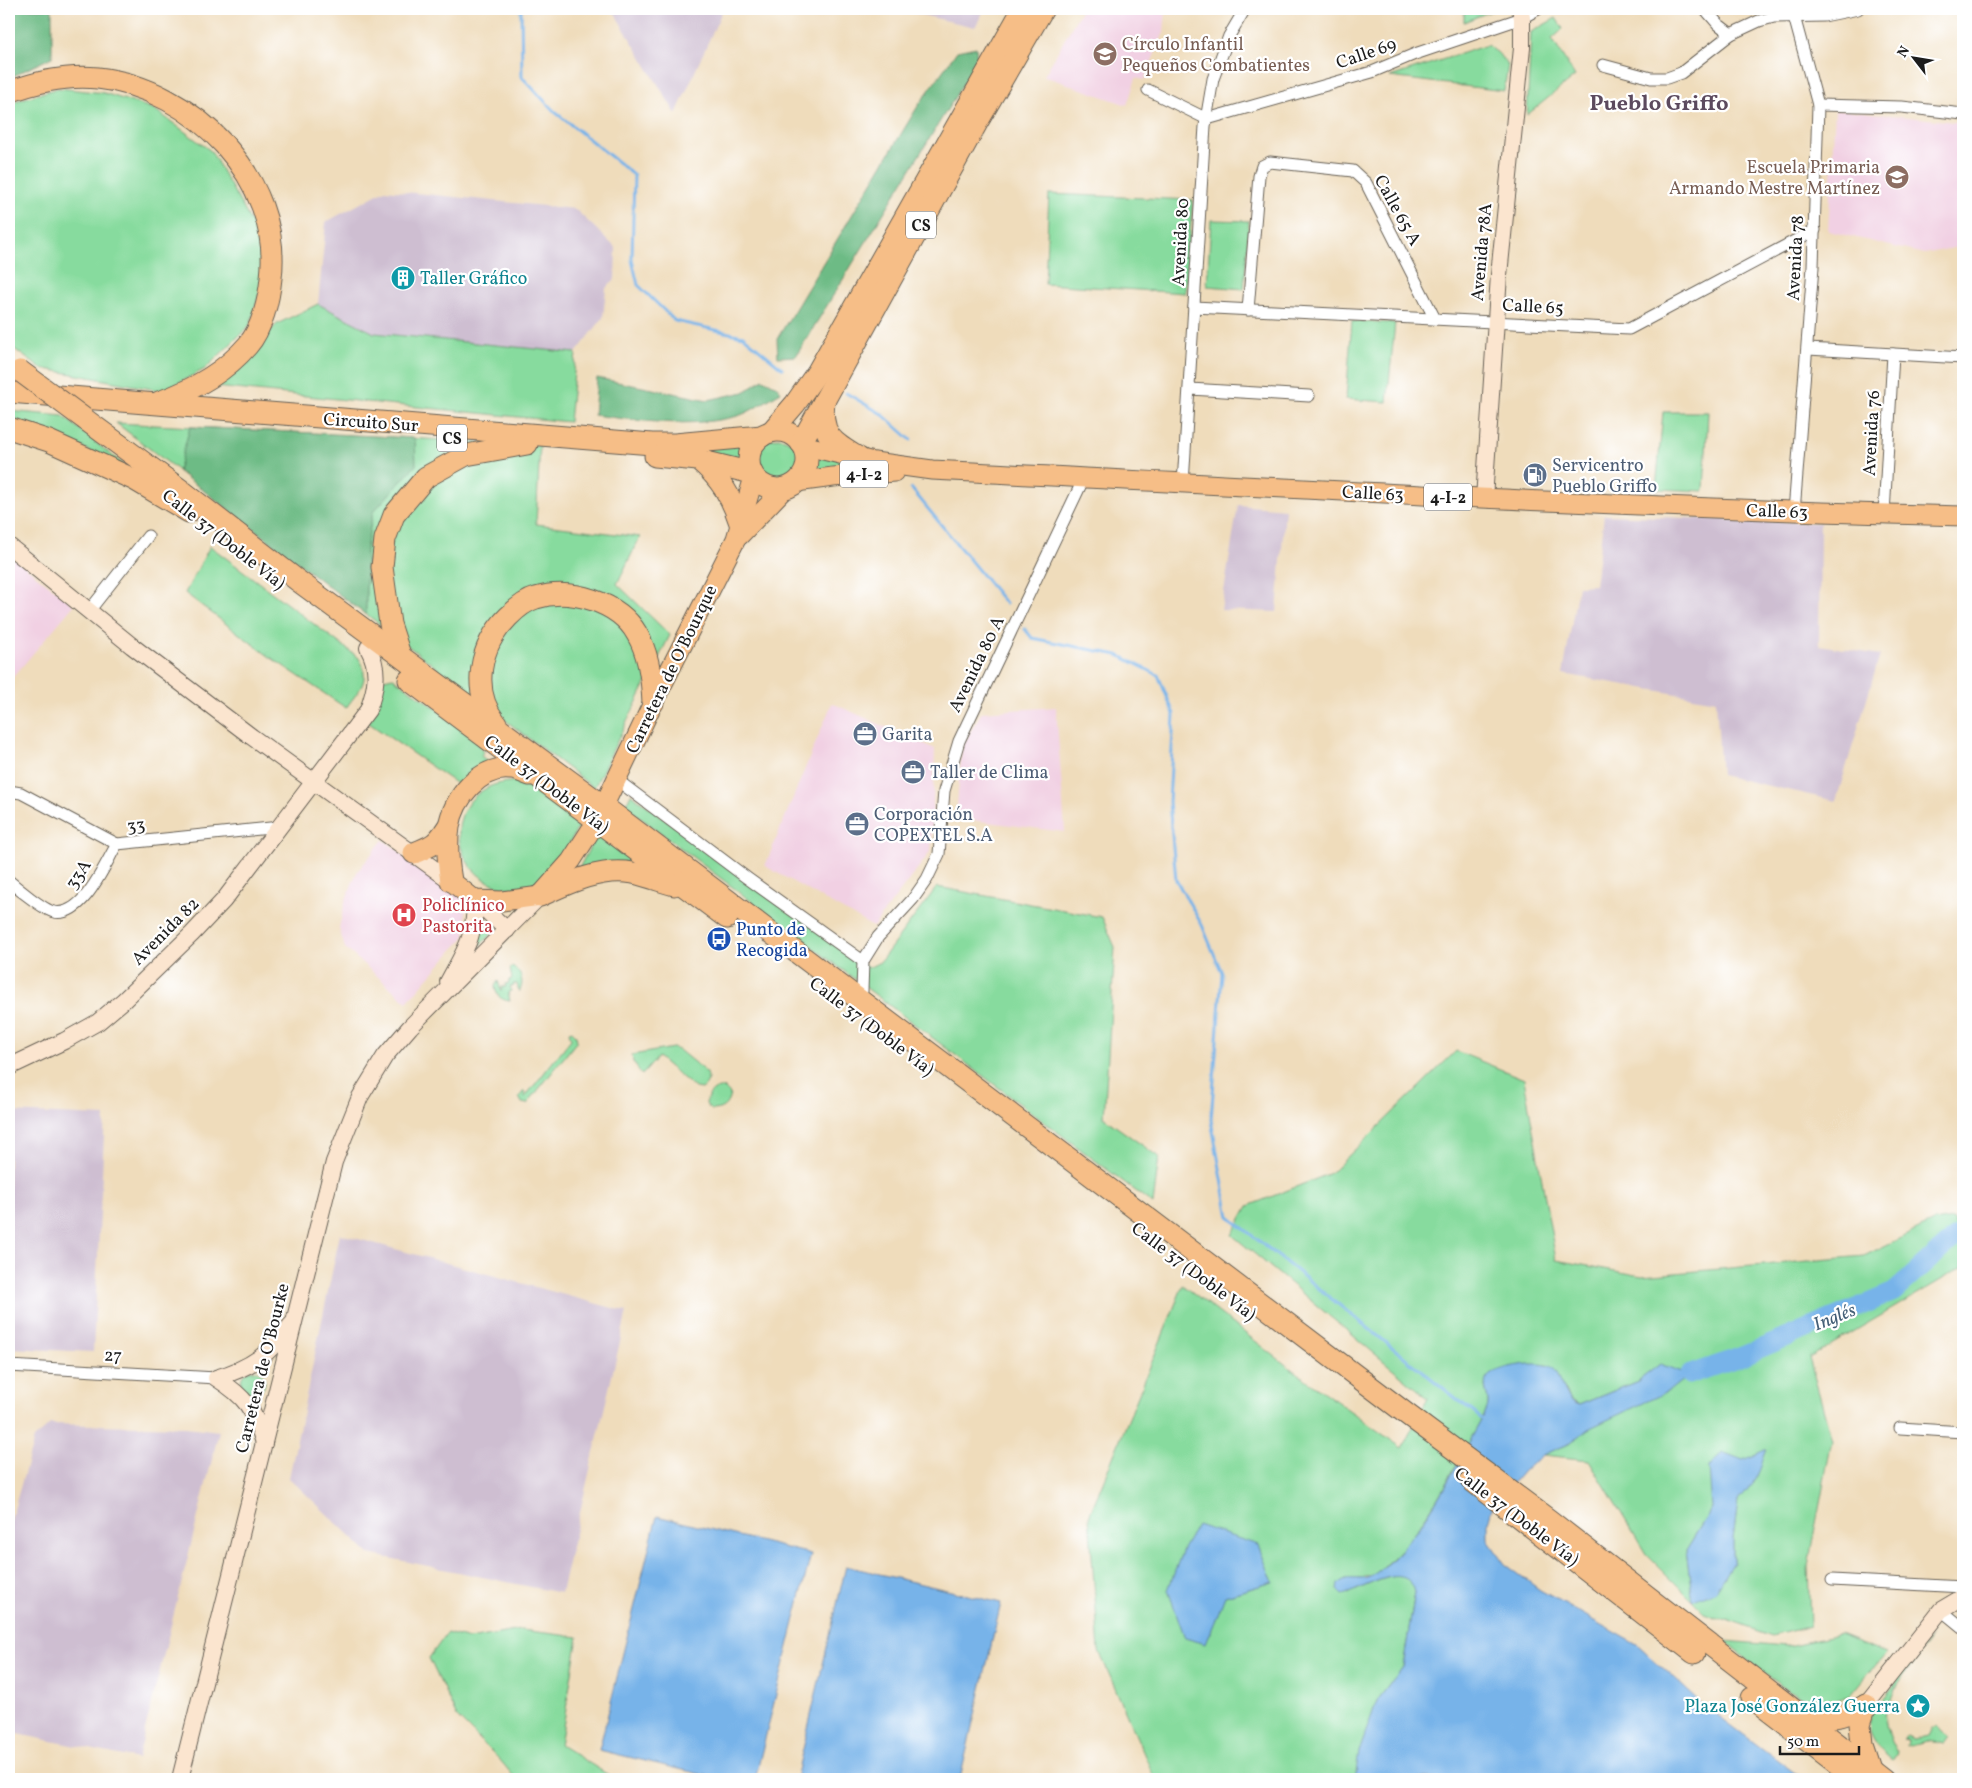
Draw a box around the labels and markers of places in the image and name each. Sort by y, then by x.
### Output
place label: Círculo Infantil Pequeños Combatientes [1122,33,1310,79]
school or university icon: Círculo Infantil Pequeños Combatientes [1092,41,1118,67]
place label: Escuela Primaria Armando Mestre Martínez [1669,156,1880,202]
school or university icon: Escuela Primaria Armando Mestre Martínez [1884,164,1910,190]
building icon: Taller Gráfico [390,265,416,291]
place label: Taller Gráfico [420,267,527,292]
place label: Servicentro Pueblo Griffo [1552,454,1657,500]
fuel station icon: Servicentro Pueblo Griffo [1522,462,1548,488]
office icon: Garita [852,721,878,747]
place label: Garita [882,723,932,748]
office icon: Taller de Clima [900,759,926,785]
place label: Taller de Clima [930,761,1049,786]
place label: Corporación COPEXTEL S.A [874,803,993,849]
office icon: Corporación COPEXTEL S.A [844,811,870,837]
place label: Policlínico Pastorita [422,894,504,940]
hospital icon: Policlínico Pastorita [391,902,417,928]
place label: Punto de Recogida [736,918,808,964]
bus stop icon: Punto de Recogida [706,926,732,952]
place icon: Plaza José González Guerra [1905,1693,1931,1719]
place label: Plaza José González Guerra [1684,1695,1900,1720]

